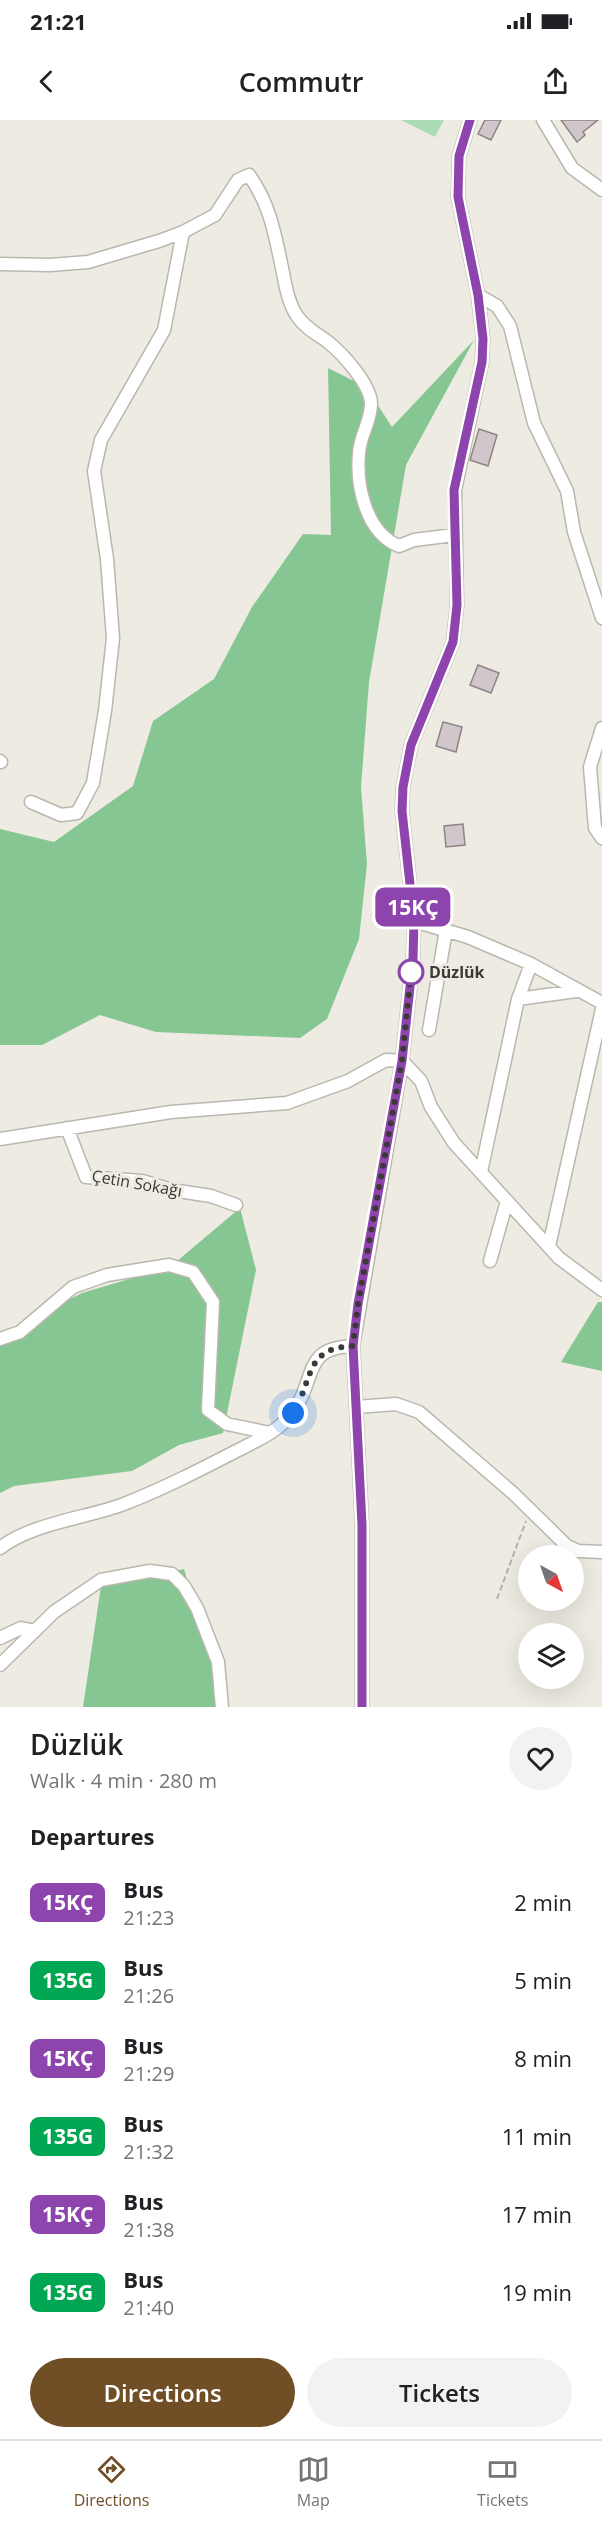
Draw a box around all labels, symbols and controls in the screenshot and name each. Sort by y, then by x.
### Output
text: 21:21 [30,6,87,36]
text: Commutr [239,63,363,100]
icon: back [30,65,63,98]
icon: share [539,65,572,98]
line badge: 15KÇ [371,888,455,926]
text: 15KÇ [387,893,439,921]
marker: Düzlük [398,959,424,985]
place label: Düzlük [429,961,485,983]
street label: Çetin Sokağı [90,1164,184,1202]
your location [278,1398,308,1428]
north arrow [518,1545,584,1611]
map controls [518,1545,584,1689]
button: layers [518,1623,584,1689]
text: Düzlük [30,1725,123,1763]
button: heart [509,1727,572,1790]
text: Walk · 4 min · 280 m [30,1767,217,1794]
text: Departures [30,1821,154,1851]
text: Bus [123,1874,164,1904]
text: 2 min [514,1887,572,1917]
text: 15KÇ [42,1888,93,1916]
text: 21:23 [123,1904,174,1931]
text: Bus [123,1952,163,1982]
text: 5 min [514,1965,572,1995]
text: 135G [42,1966,93,1994]
text: 21:26 [123,1982,174,2009]
text: Bus [123,2030,164,2060]
text: 8 min [514,2043,572,2073]
text: 15KÇ [42,2044,93,2072]
text: 21:29 [123,2060,174,2087]
text: Bus [123,2108,163,2138]
text: 11 min [502,2121,572,2151]
text: 135G [42,2122,93,2150]
text: 21:32 [123,2138,174,2165]
text: Bus [123,2186,164,2216]
text: 17 min [502,2199,572,2229]
text: 15KÇ [42,2200,93,2228]
text: 21:38 [123,2216,174,2243]
text: Bus [123,2264,163,2294]
text: 19 min [502,2277,572,2307]
text: 135G [42,2278,93,2306]
text: 21:40 [123,2294,174,2321]
button: Directions [30,2358,295,2427]
button: Tickets [307,2358,572,2427]
tab: Directions [74,2453,149,2511]
tab: Map [297,2453,330,2511]
tab: Tickets [477,2453,528,2511]

